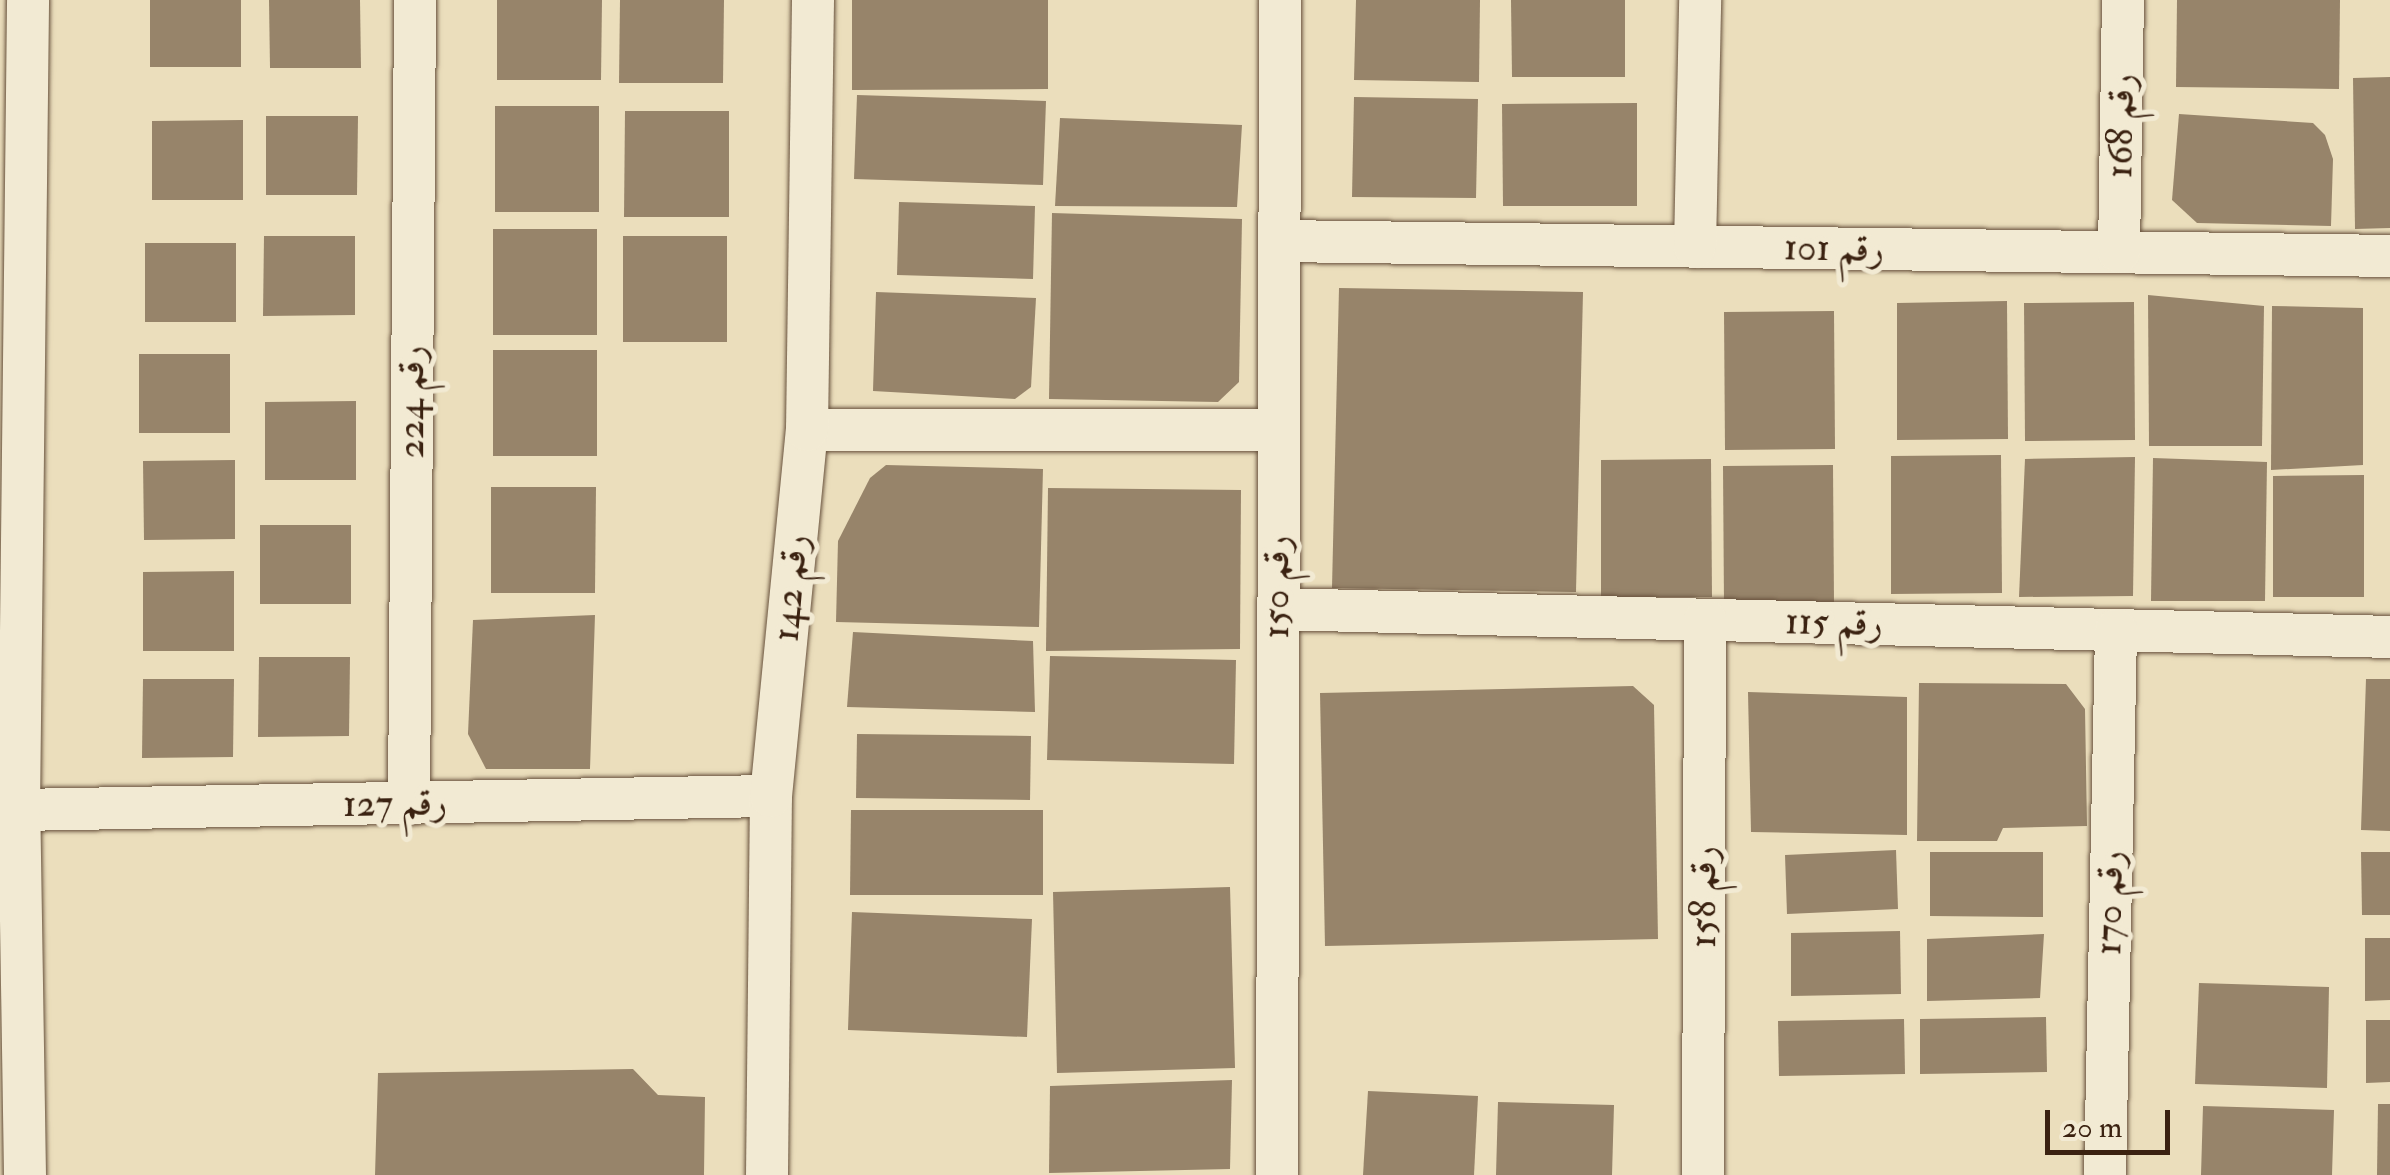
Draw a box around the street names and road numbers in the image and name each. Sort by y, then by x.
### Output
street label: رقم 168 [2097,73,2145,179]
street label: رقم 101 [1783,225,1885,273]
street label: رقم 224 [389,345,435,459]
street label: رقم 142 [764,532,818,644]
street label: رقم 150 [1254,535,1300,639]
street label: رقم 115 [1785,599,1883,647]
street label: رقم 127 [342,780,448,828]
street label: رقم 158 [1681,846,1727,948]
street label: رقم 170 [2086,850,2134,956]

